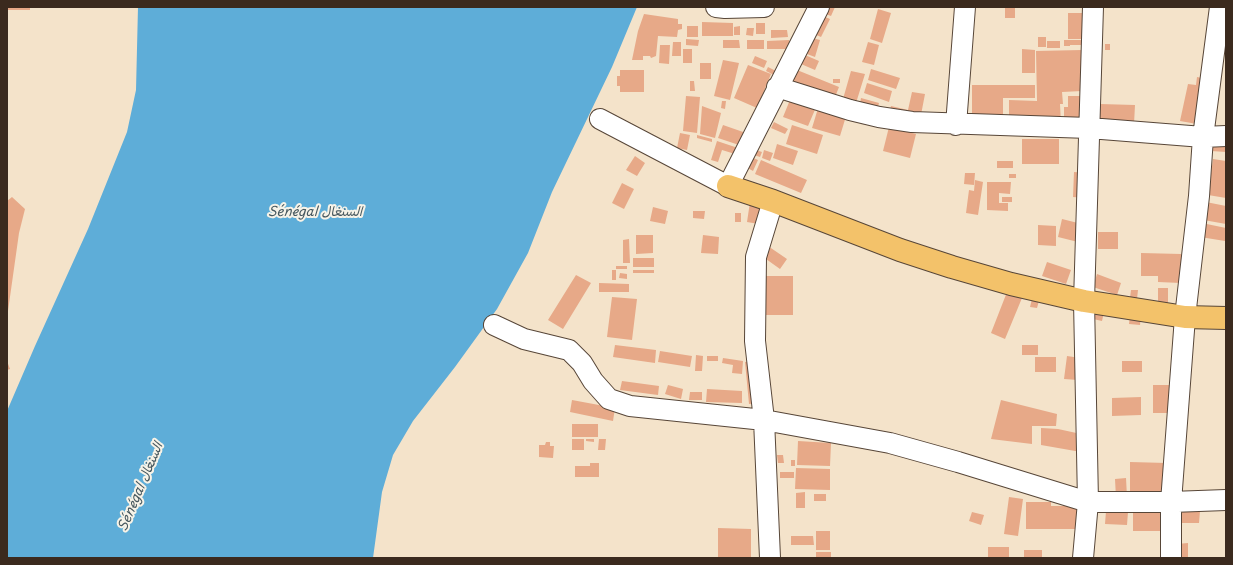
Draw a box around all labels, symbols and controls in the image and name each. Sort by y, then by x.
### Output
water label: Sénégal السنغال [268,204,362,220]
water label: Sénégal السنغال [115,440,167,534]

